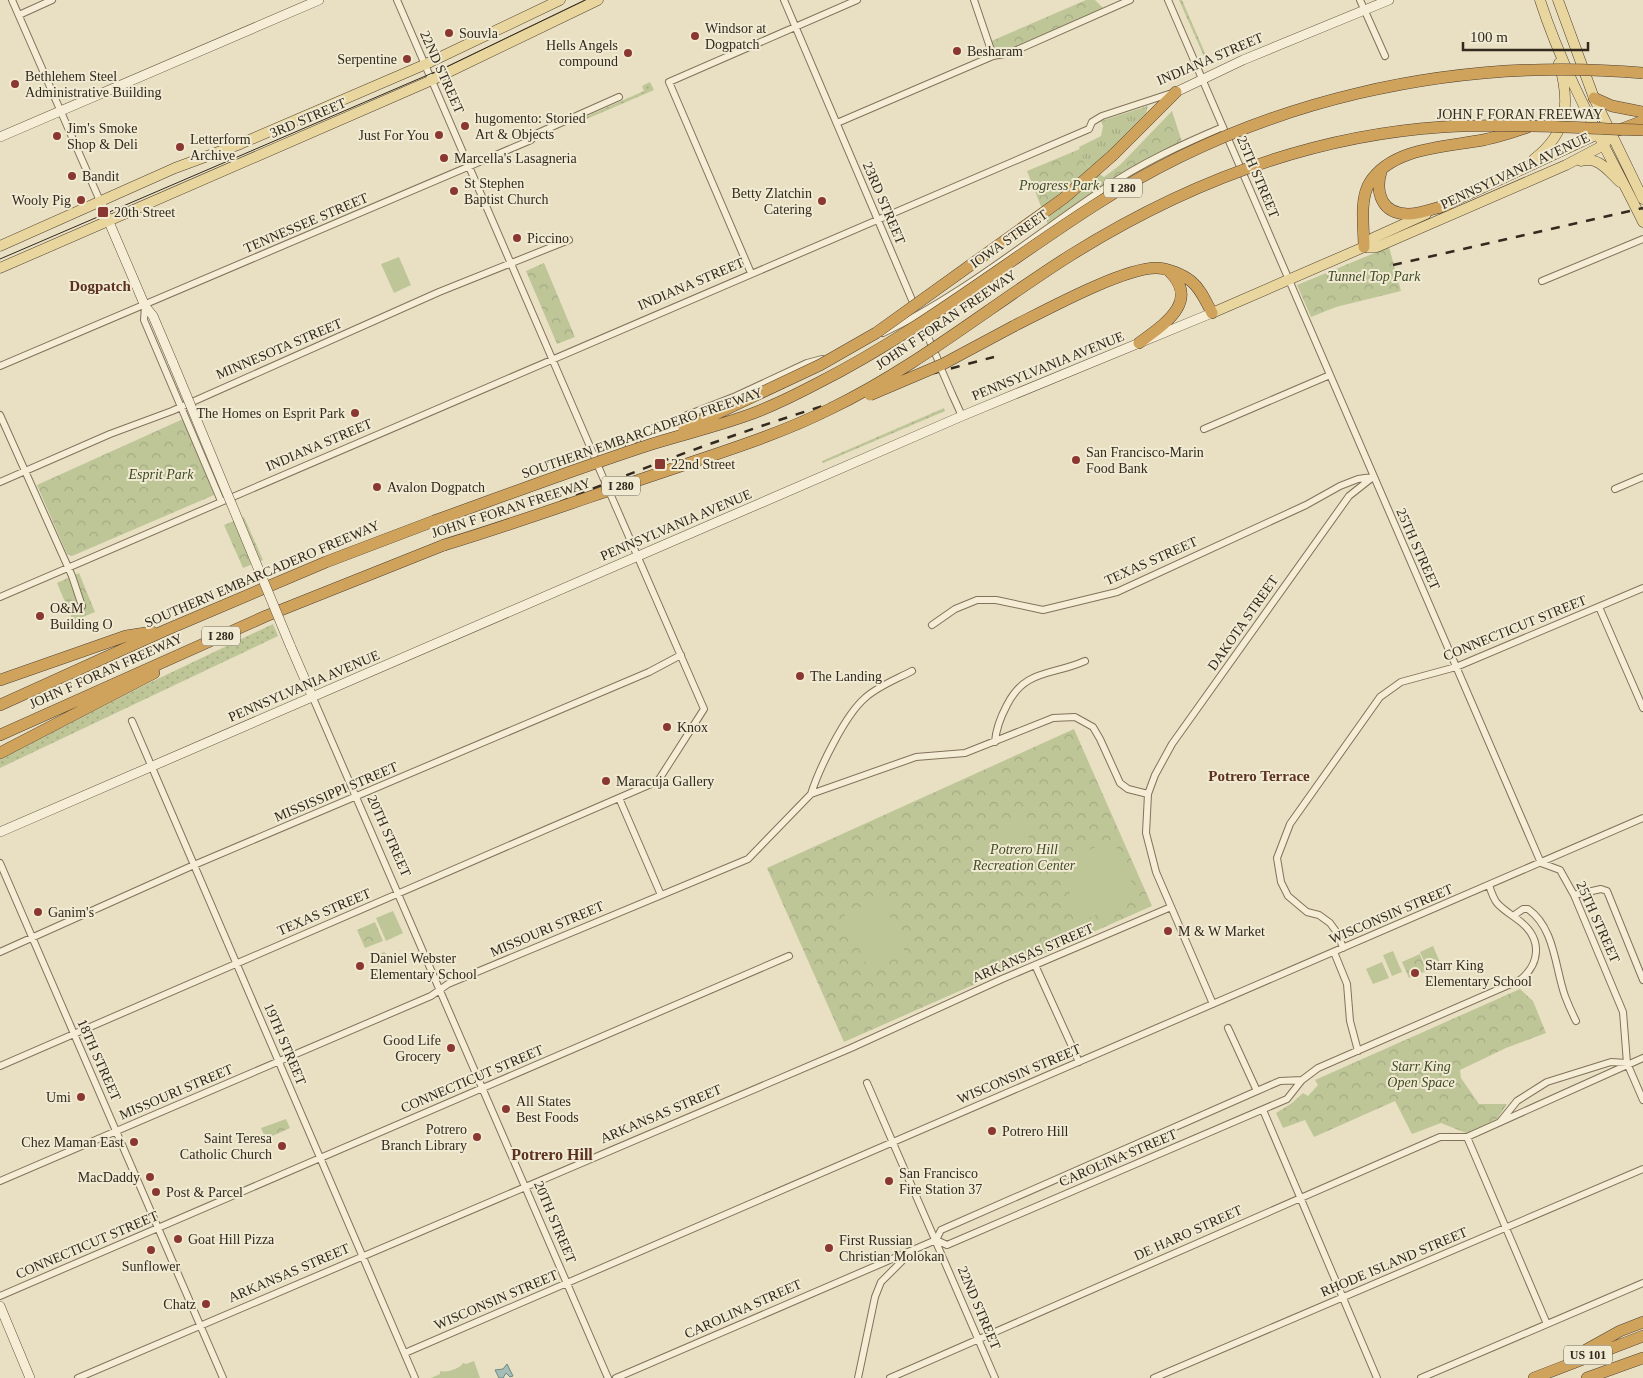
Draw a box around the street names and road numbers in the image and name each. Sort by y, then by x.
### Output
street label: 22ND STREET [417,28,467,116]
street label: INDIANA STREET [1155,30,1266,88]
street label: 3RD STREET [268,95,349,141]
street label: JOHN F FORAN FREEWAY [1437,107,1603,122]
street label: PENNSYLVANIA AVENUE [1438,130,1592,212]
street label: 25TH STREET [1234,134,1282,221]
street label: 23RD STREET [860,159,908,247]
road number: I 280 [1104,178,1142,198]
street label: TENNESSEE STREET [242,190,371,256]
street label: IOWA STREET [968,207,1051,271]
street label: INDIANA STREET [636,255,747,313]
street label: JOHN F FORAN FREEWAY [873,267,1019,373]
street label: MINNESOTA STREET [214,315,345,382]
street label: PENNSYLVANIA AVENUE [970,329,1126,403]
street label: SOUTHERN EMBARCADERO FREEWAY [520,385,764,481]
street label: INDIANA STREET [264,416,375,474]
street label: JOHN F FORAN FREEWAY [430,475,592,541]
road number: I 280 [602,476,640,496]
street label: PENNSYLVANIA AVENUE [598,486,754,564]
street label: 25TH STREET [1393,506,1443,592]
street label: SOUTHERN EMBARCADERO FREEWAY [142,518,382,630]
street label: TEXAS STREET [1102,534,1200,588]
street label: DAKOTA STREET [1205,572,1282,673]
street label: CONNECTICUT STREET [1441,592,1589,664]
road number: I 280 [202,626,240,646]
street label: JOHN F FORAN FREEWAY [27,630,185,712]
street label: PENNSYLVANIA AVENUE [226,647,382,725]
street label: MISSISSIPPI STREET [272,759,400,825]
street label: 20TH STREET [364,793,414,879]
street label: 25TH STREET [1573,879,1623,965]
street label: WISCONSIN STREET [1327,881,1455,947]
street label: TEXAS STREET [275,885,373,938]
street label: MISSOURI STREET [488,898,606,960]
street label: ARKANSAS STREET [970,920,1096,985]
street label: 19TH STREET [261,1001,309,1088]
street label: 18TH STREET [74,1017,124,1103]
street label: WISCONSIN STREET [955,1041,1083,1107]
street label: CONNECTICUT STREET [398,1042,546,1116]
street label: MISSOURI STREET [117,1061,235,1123]
street label: ARKANSAS STREET [598,1081,724,1146]
street label: CAROLINA STREET [1057,1126,1180,1190]
street label: 20TH STREET [531,1179,579,1266]
street label: DE HARO STREET [1132,1202,1245,1264]
street label: CONNECTICUT STREET [13,1208,161,1282]
street label: RHODE ISLAND STREET [1318,1224,1470,1300]
street label: ARKANSAS STREET [226,1240,352,1305]
street label: 22ND STREET [955,1264,1003,1352]
street label: WISCONSIN STREET [432,1267,560,1333]
street label: CAROLINA STREET [682,1276,804,1342]
road number: US 101 [1564,1346,1612,1364]

